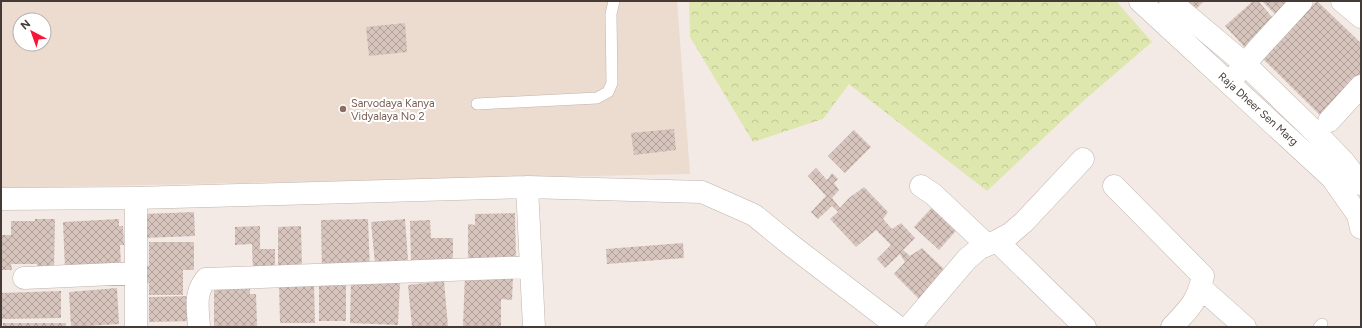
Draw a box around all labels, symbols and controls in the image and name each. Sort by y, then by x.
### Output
north arrow [12,12,52,52]
text: N [18,17,33,33]
street label: Raja Dheer Sen Marg [1216,70,1300,148]
place label: Sarvodaya Kanya Vidyalaya No 2 [351,97,435,123]
marker: Sarvodaya Kanya Vidyalaya No 2 [338,104,348,114]

